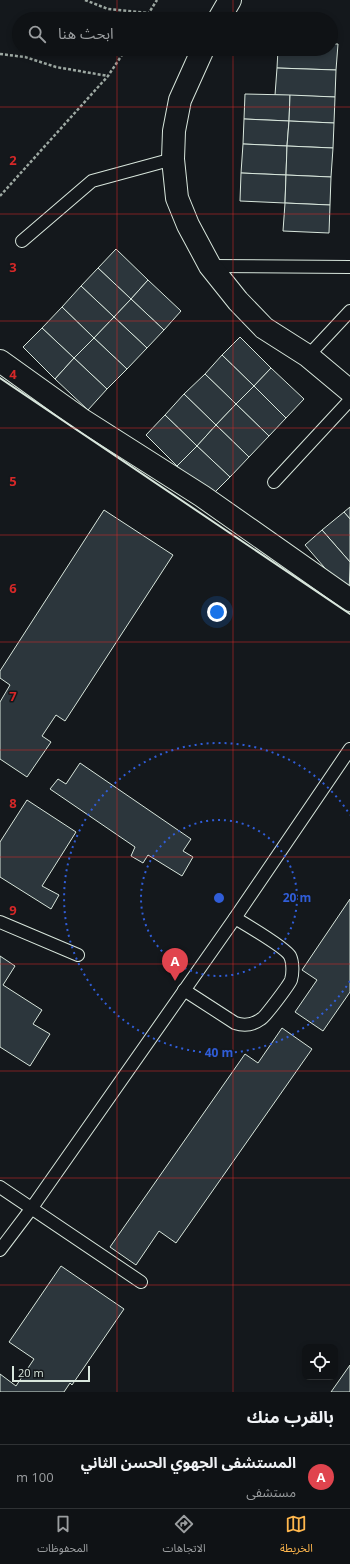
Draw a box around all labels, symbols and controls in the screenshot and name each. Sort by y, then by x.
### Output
search box [12,12,338,56]
icon: search [26,23,48,45]
text: ابحث هنا [58,23,114,43]
text: 2 [9,151,17,169]
text: 3 [9,258,17,276]
text: 4 [9,365,17,383]
text: 5 [9,472,17,490]
text: 6 [9,579,17,597]
your location [207,602,227,622]
text: 7 [9,687,17,705]
text: 8 [9,794,17,812]
text: 20 m [283,889,311,906]
centre of rings [212,891,226,905]
text: 9 [9,901,17,919]
pin: A [162,948,188,981]
text: 40 m [205,1044,233,1061]
map controls [302,1344,338,1380]
button: locate [302,1344,338,1380]
scale bar [12,1364,90,1383]
text: 20 m [18,1365,44,1380]
text: بالقرب منك [247,1405,334,1428]
text: المستشفى الجهوي الحسن الثاني [81,1452,296,1472]
text: 100 m [16,1468,54,1486]
text: A [317,1468,326,1486]
text: مستشفى [246,1483,296,1501]
tab: المحفوظات [37,1513,88,1560]
tab: الاتجاهات [163,1513,206,1560]
tab: الخريطة [280,1513,313,1560]

